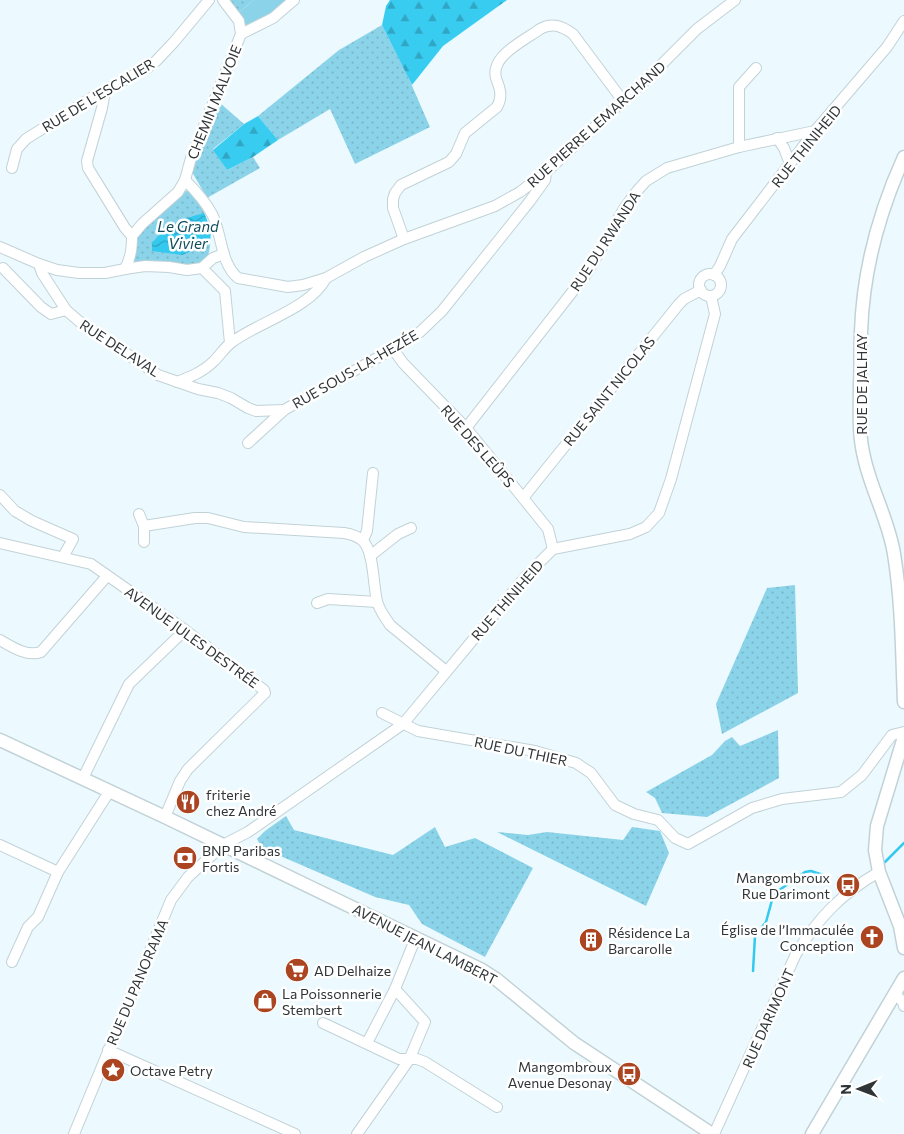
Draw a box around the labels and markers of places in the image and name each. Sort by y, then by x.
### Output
place label: friterie chez André [206,786,276,819]
restaurant icon: friterie chez André [175,789,201,815]
place label: BNP Paribas Fortis [202,842,280,875]
bank icon: BNP Paribas Fortis [172,845,198,871]
place label: Mangombroux Rue Darimont [736,869,831,902]
bus stop icon: Mangombroux Rue Darimont [835,872,861,898]
place label: Église de l’Immaculée Conception [721,921,854,954]
place label: Résidence La Barcarolle [608,924,690,957]
church icon: Église de l’Immaculée Conception [859,924,885,950]
building icon: Résidence La Barcarolle [578,927,604,953]
supermarket icon: AD Delhaize [284,957,310,983]
place label: AD Delhaize [314,962,391,979]
place label: La Poissonnerie Stembert [282,985,382,1018]
shop icon: La Poissonnerie Stembert [252,988,278,1014]
place icon: Octave Petry [100,1057,126,1083]
place label: Mangombroux Avenue Desonay [508,1058,613,1091]
bus stop icon: Mangombroux Avenue Desonay [616,1061,642,1087]
place label: Octave Petry [130,1062,213,1079]

